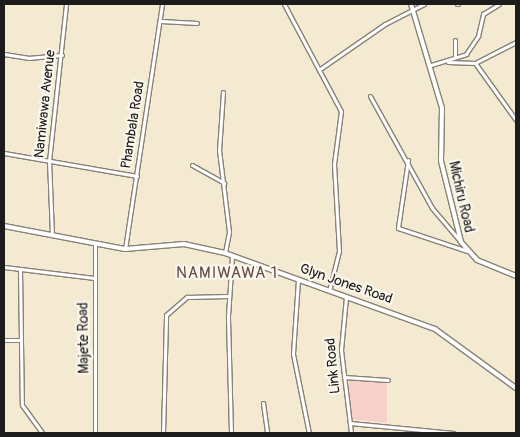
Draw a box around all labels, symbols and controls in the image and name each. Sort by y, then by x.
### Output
street label: Namiwawa Avenue [31,49,59,159]
street label: Phambala Road [118,80,148,170]
street label: Michiru Road [445,160,477,234]
street label: Glyn Jones Road [298,260,394,308]
district label: NAMIWAWA 1 [175,263,279,283]
street label: Majete Road [75,302,93,374]
street label: Link Road [322,337,344,395]

